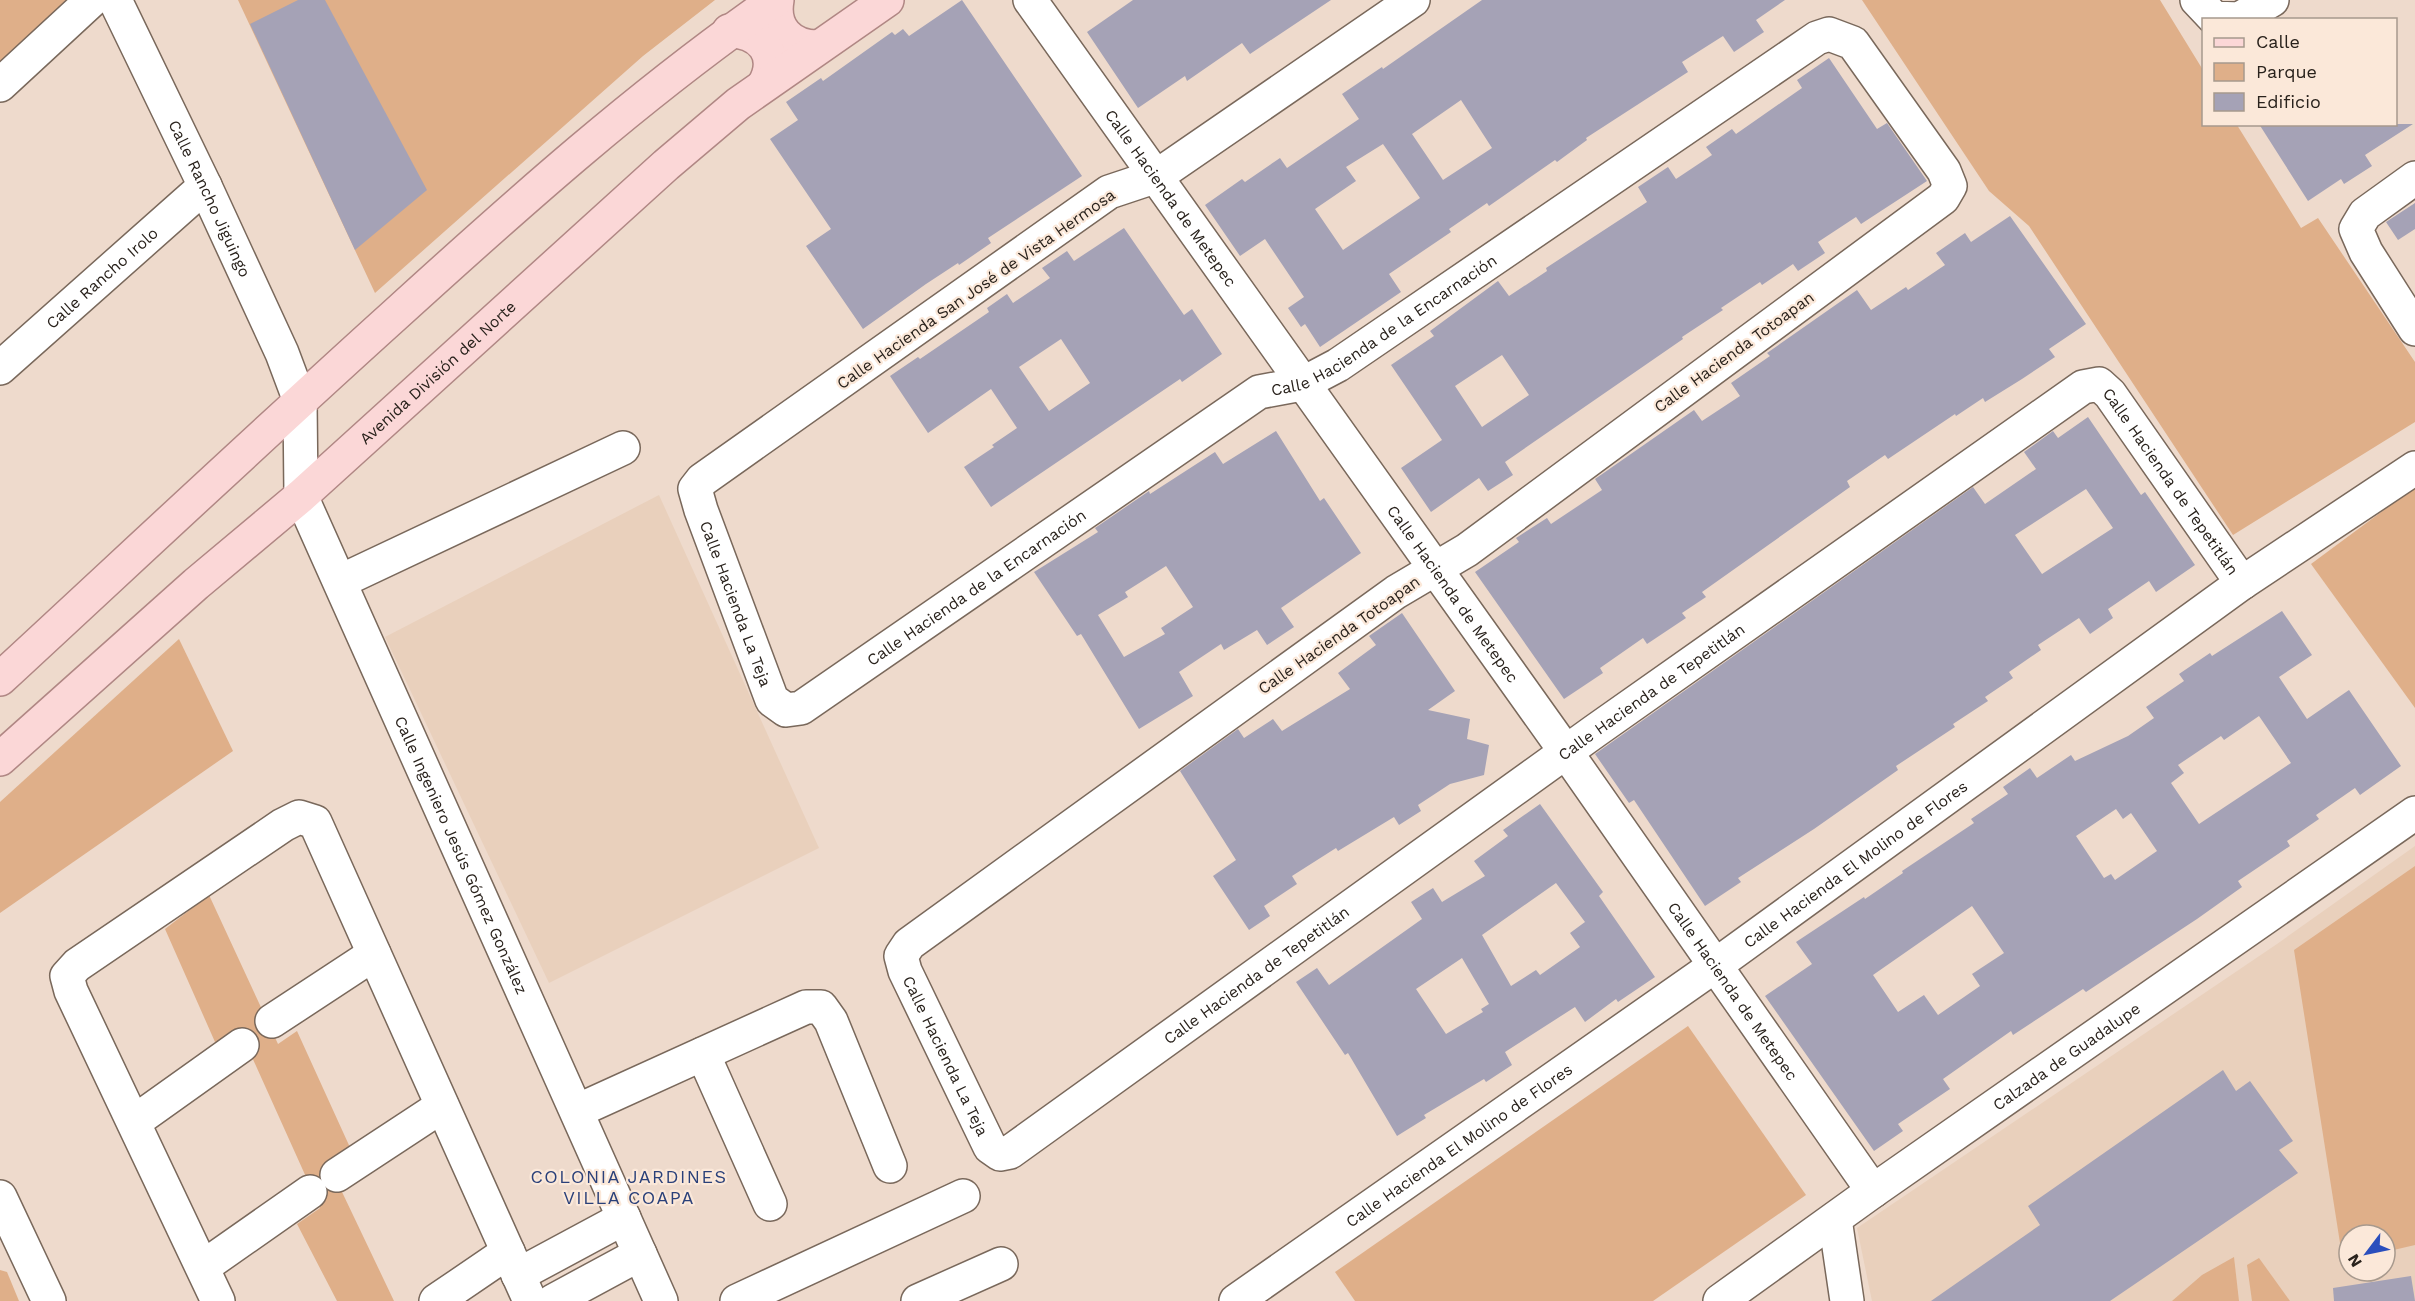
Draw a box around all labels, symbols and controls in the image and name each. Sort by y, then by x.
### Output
legend [2202,18,2397,126]
text: Calle [2256,31,2300,52]
text: Parque [2256,61,2317,82]
text: Edificio [2256,91,2321,112]
street label: Calle Hacienda de Metepec [1101,105,1241,290]
street label: Calle Rancho Jiguingo [165,117,255,280]
street label: Calle Hacienda San José de Vista Hermosa [833,185,1119,393]
street label: Calle Rancho Irolo [42,223,162,332]
street label: Calle Hacienda de la Encarnación [1269,250,1500,399]
street label: Calle Hacienda Totoapan [1650,288,1818,416]
street label: Avenida División del Norte [355,297,520,448]
street label: Calle Hacienda de Tepetitlán [2099,383,2243,578]
street label: Calle Hacienda de Metepec [1383,501,1523,686]
street label: Calle Hacienda de la Encarnación [863,505,1089,669]
street label: Calle Hacienda La Teja [696,518,776,689]
street label: Calle Hacienda Totoapan [1254,572,1424,698]
street label: Calle Hacienda de Tepetitlán [1554,619,1748,764]
street label: Calle Ingeniero Jesús Gómez González [391,713,532,997]
street label: Calle Hacienda El Molino de Flores [1740,776,1971,952]
street label: Calle Hacienda de Metepec [1664,898,1802,1084]
street label: Calle Hacienda de Tepetitlán [1160,902,1353,1048]
street label: Calle Hacienda La Teja [899,973,993,1139]
street label: Calzada de Guadalupe [1989,998,2144,1114]
street label: Calle Hacienda El Molino de Flores [1342,1059,1576,1231]
district label: COLONIA JARDINES VILLA COAPA [530,1166,728,1208]
north arrow [2337,1223,2397,1283]
text: N [2344,1251,2366,1271]

